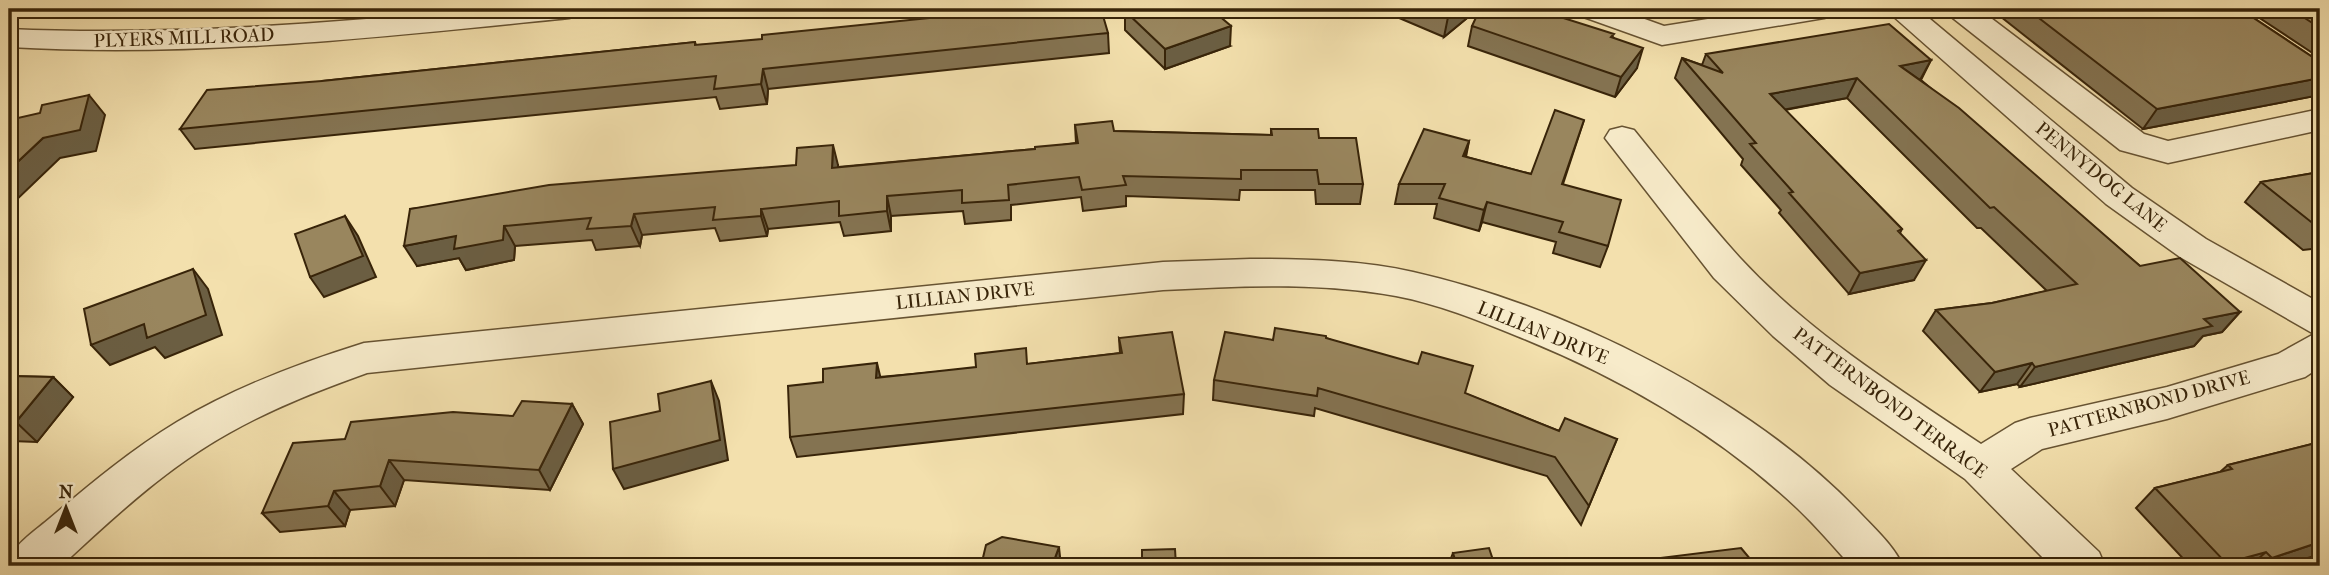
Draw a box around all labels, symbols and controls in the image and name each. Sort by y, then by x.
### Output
street label: PLYERS MILL ROAD [93,24,275,52]
street label: PENNYDOG LANE [2031,117,2171,237]
street label: LILLIAN DRIVE [895,278,1036,314]
street label: LILLIAN DRIVE [1474,297,1612,369]
street label: PATTERNBOND TERRACE [1789,323,1992,483]
street label: PATTERNBOND DRIVE [2046,366,2253,442]
north arrow [32,474,102,544]
text: N [59,481,74,503]

